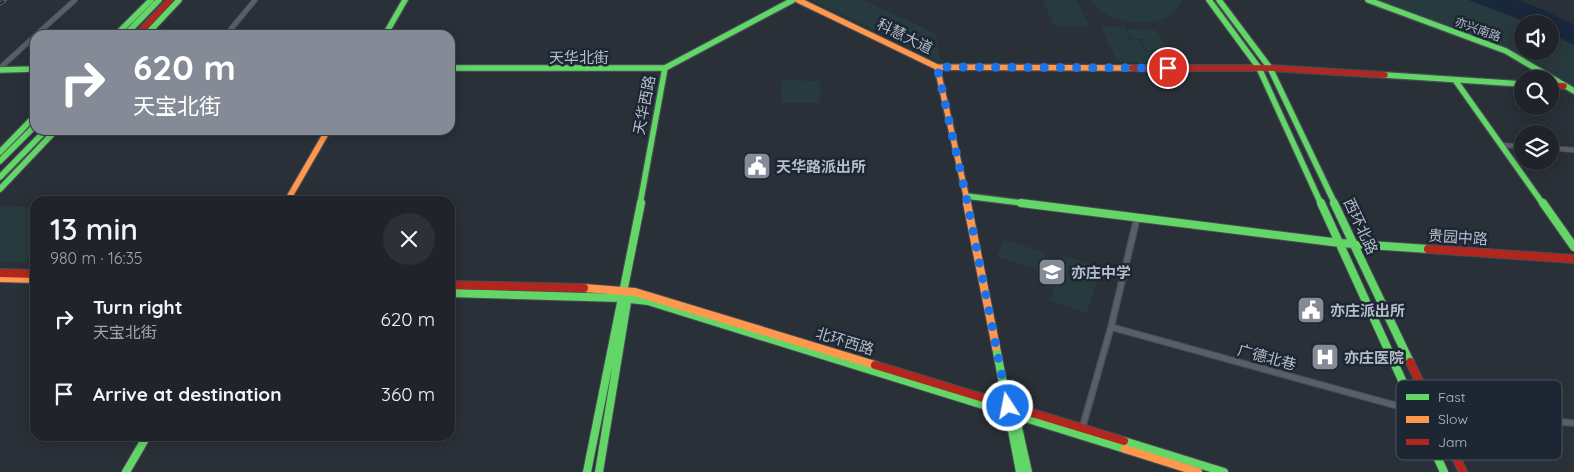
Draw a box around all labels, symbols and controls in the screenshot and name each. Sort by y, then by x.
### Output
street label: 科慧大道 [874,14,936,58]
street label: 亦兴南路 [1453,14,1503,44]
map controls [1514,15,1559,170]
button: sound [1514,15,1559,60]
text: 620 m [133,45,236,89]
pin [1147,47,1189,89]
street label: 天华北街 [549,48,609,67]
icon: right [50,50,115,115]
icon: arrive [1154,54,1182,82]
button: search [1514,70,1559,115]
street label: 天华西路 [629,74,659,136]
text: 天宝北街 [133,92,221,120]
button: layers [1514,125,1559,170]
public building icon: 天华路派出所 [742,151,772,181]
place label: 天华路派出所 [776,157,866,176]
street label: 西环北路 [1340,195,1382,257]
text: 13 min [50,210,138,248]
button: close [383,213,435,265]
street label: 贵园中路 [1427,225,1489,249]
text: 980 m · 16:35 [50,248,143,268]
school or university icon: 亦庄中学 [1037,257,1067,287]
place label: 亦庄中学 [1071,263,1131,282]
text: Turn right [93,295,182,319]
public building icon: 亦庄派出所 [1296,295,1326,325]
place label: 亦庄派出所 [1330,301,1405,320]
icon: right [50,305,78,333]
text: 620 m [380,307,435,331]
text: 天宝北街 [93,322,157,342]
street label: 北环西路 [814,323,876,359]
street label: 广德北巷 [1236,340,1298,374]
hospital icon: 亦庄医院 [1310,342,1340,372]
place label: 亦庄医院 [1344,348,1404,367]
position arrow [981,379,1033,431]
icon: arrive [50,380,78,408]
legend [1396,380,1562,460]
text: Arrive at destination [93,382,282,406]
text: 360 m [381,382,435,406]
text: Fast [1438,388,1466,406]
text: Slow [1438,410,1468,428]
text: Jam [1438,433,1467,451]

